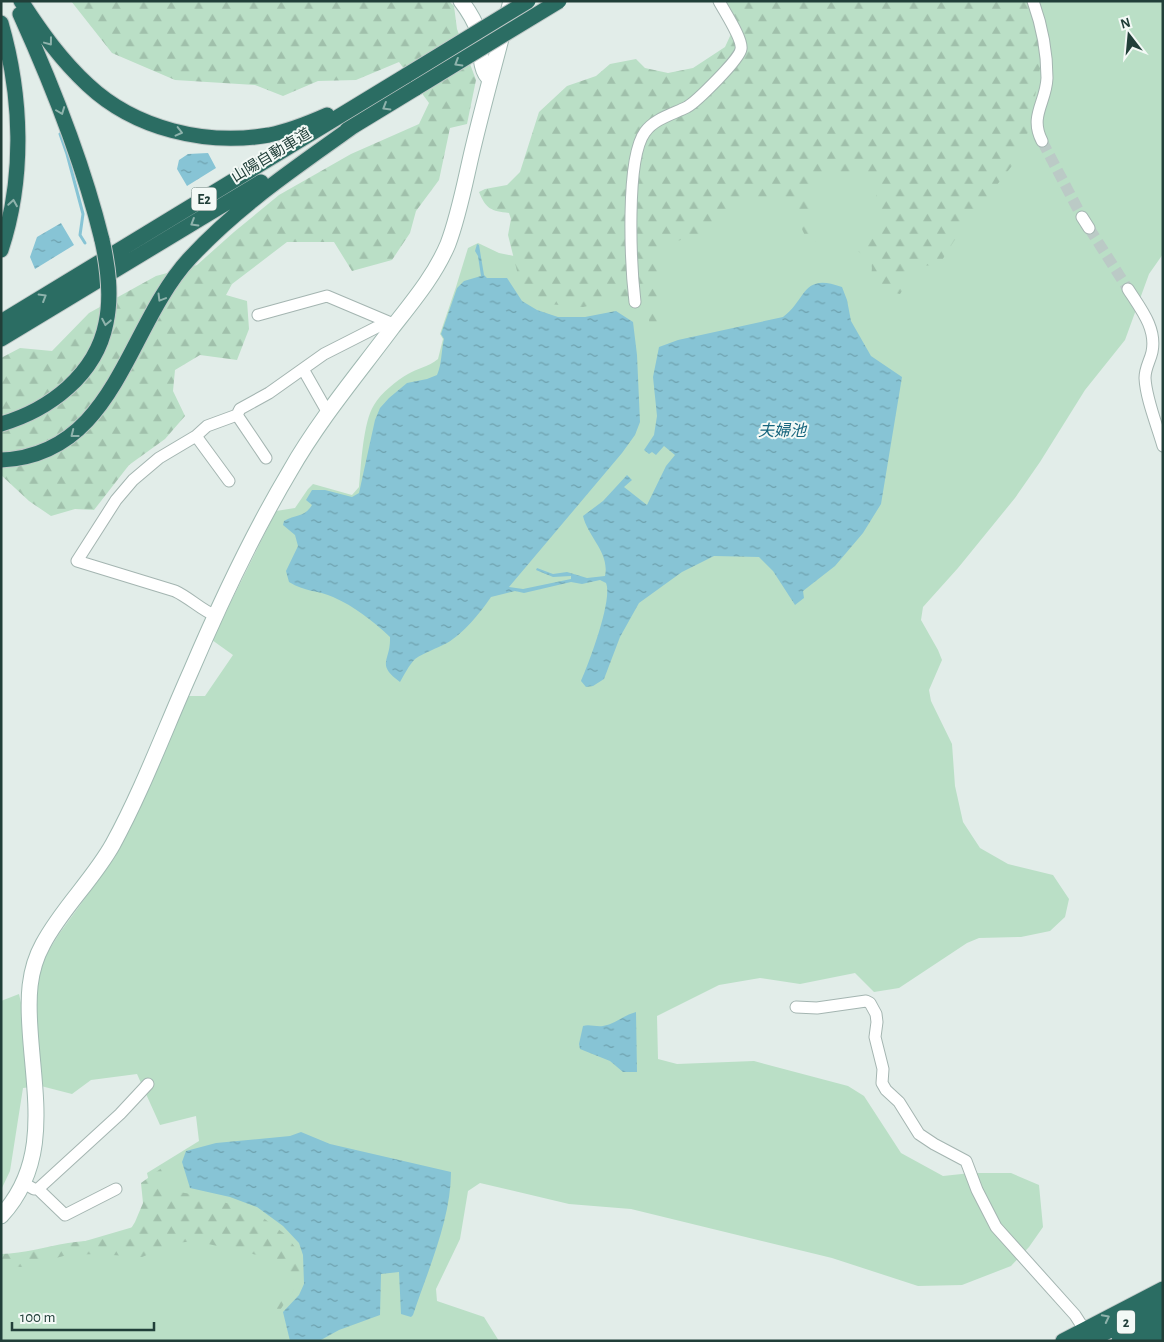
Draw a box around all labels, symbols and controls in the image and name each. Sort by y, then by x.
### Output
north arrow [1104,10,1154,60]
text: N [1119,15,1132,32]
one-way arrow [43,36,51,45]
one-way arrow [454,57,463,67]
one-way arrow [382,100,391,110]
one-way arrow [55,106,65,114]
street label: 山陽自動車道 [228,125,314,185]
one-way arrow [175,126,184,137]
road number: E2 [192,188,216,210]
one-way arrow [7,198,18,206]
one-way arrow [190,216,199,226]
one-way arrow [157,293,167,302]
one-way arrow [37,294,46,303]
one-way arrow [101,318,111,327]
water label: 夫婦池 [758,422,808,439]
one-way arrow [71,428,80,436]
scale bar [12,1300,155,1332]
text: 100 m [20,1310,55,1325]
road number: 2 [1117,1310,1135,1334]
one-way arrow [1101,1314,1110,1324]

